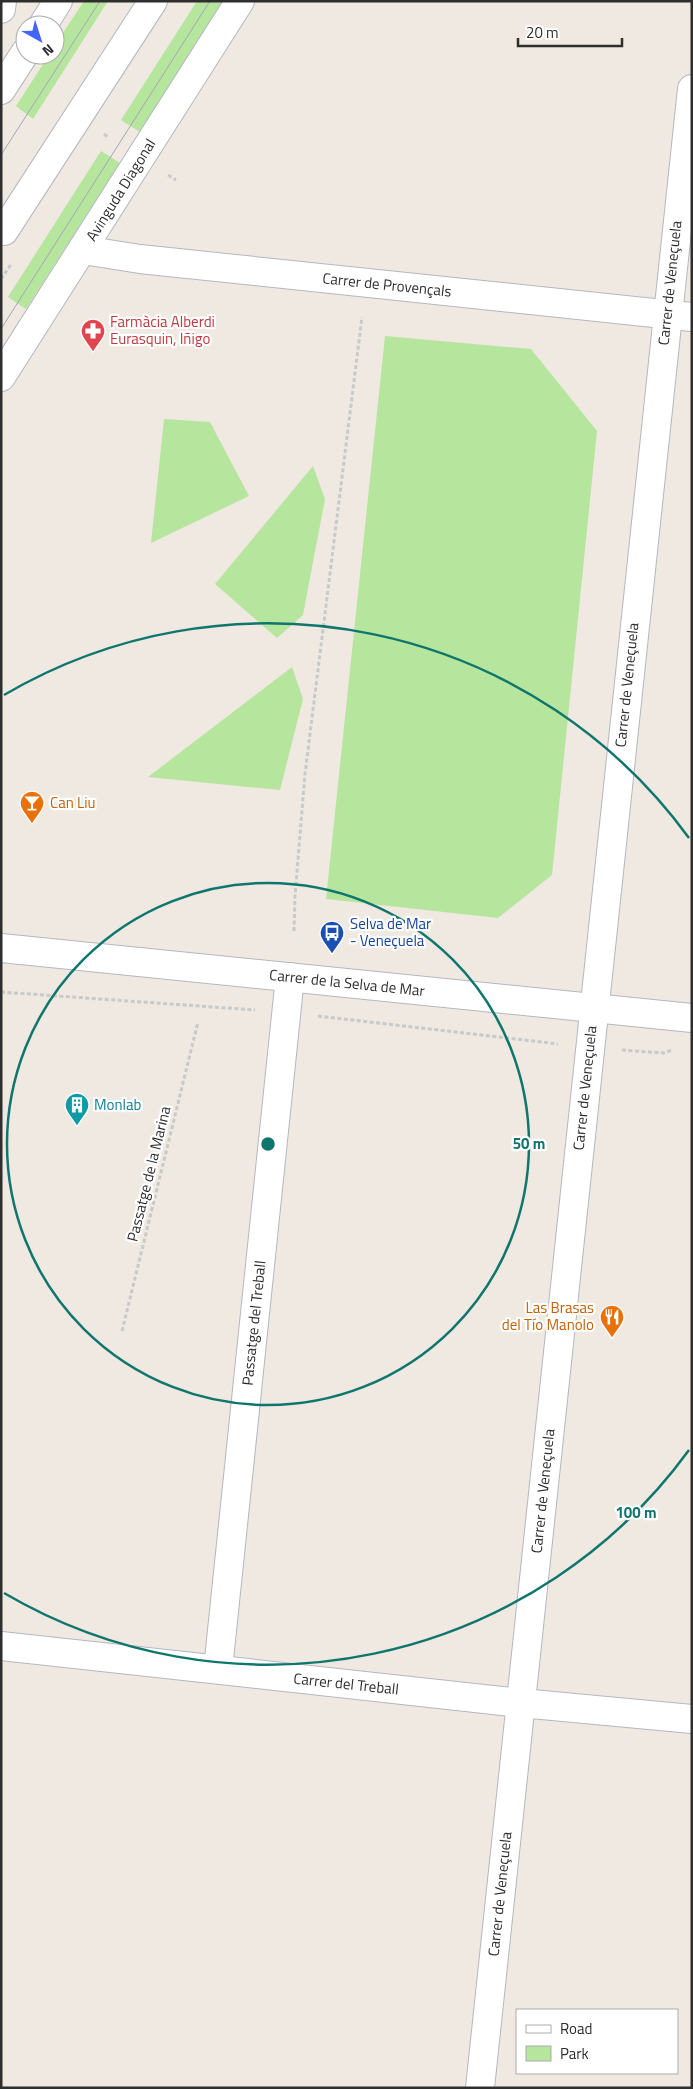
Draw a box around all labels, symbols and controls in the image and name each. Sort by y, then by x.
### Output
north arrow [15,15,65,65]
scale bar [518,15,622,47]
text: 20 m [526,21,559,44]
text: N [38,39,59,62]
street label: Avinguda Diagonal [80,134,161,245]
street label: Carrer de Veneçuela [652,219,688,346]
street label: Carrer de Provençals [321,266,453,303]
place label: Farmàcia Alberdi Eurasquin, Iñigo [110,310,215,350]
pharmacy icon: Farmàcia Alberdi Eurasquin, Iñigo [80,318,106,352]
street label: Carrer de Veneçuela [609,621,645,748]
bar icon: Can Liu [19,790,45,824]
place label: Can Liu [50,791,95,814]
place label: Selva de Mar - Veneçuela [350,912,431,952]
bus stop icon: Selva de Mar - Veneçuela [319,920,345,954]
street label: Carrer de la Selva de Mar [268,963,426,1002]
street label: Carrer de Veneçuela [567,1024,603,1151]
building icon: Monlab [64,1092,90,1126]
place label: Monlab [94,1093,141,1116]
street label: Passatge de la Marina [121,1103,177,1244]
text: 50 m [513,1132,545,1155]
centre of rings [259,1135,277,1153]
street label: Passatge del Treball [236,1259,271,1387]
place label: Las Brasas del Tío Manolo [502,1296,594,1336]
restaurant icon: Las Brasas del Tío Manolo [599,1304,625,1338]
street label: Carrer de Veneçuela [525,1427,561,1554]
text: 100 m [615,1501,657,1524]
street label: Carrer del Treball [292,1667,400,1700]
street label: Carrer de Veneçuela [482,1830,518,1957]
legend [516,2009,678,2074]
text: Road [560,2017,592,2040]
text: Park [560,2042,589,2065]

